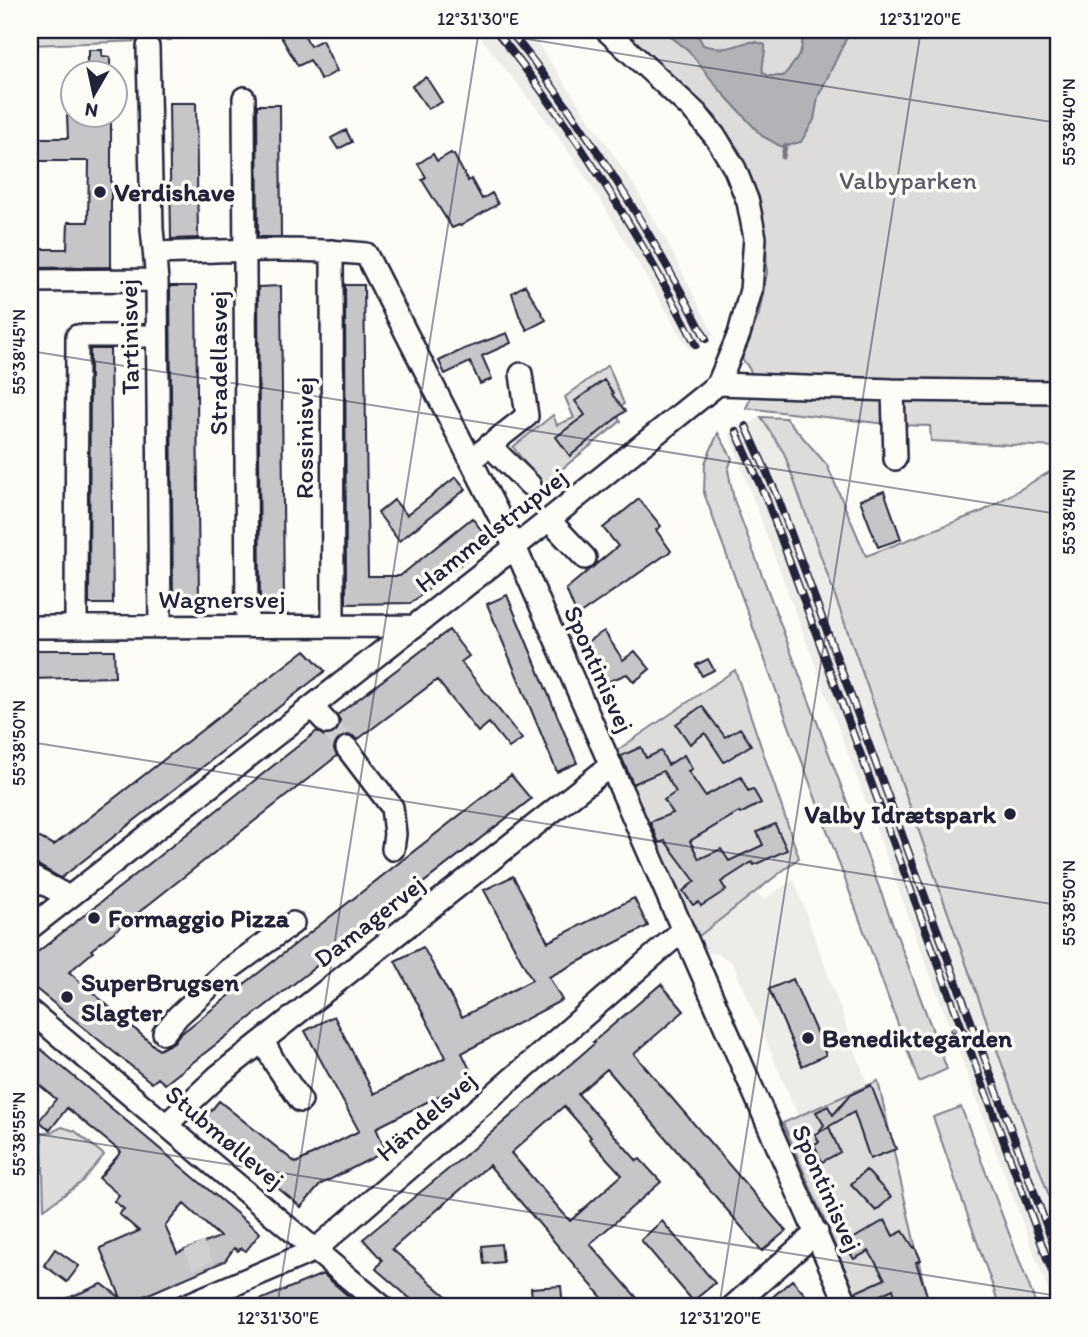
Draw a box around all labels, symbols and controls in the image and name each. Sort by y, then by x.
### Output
text: 12°31'30"E [437,8,519,30]
text: 12°31'20"E [879,8,961,30]
north arrow [60,60,130,130]
text: 55°38'40"N [1058,78,1080,166]
text: N [83,98,100,123]
park label: Valbyparken [839,164,977,196]
place label: Verdishave [114,176,235,208]
marker: Verdishave [92,184,108,200]
street label: Tartinisvej [112,279,146,395]
street label: Stradellasvej [202,290,234,436]
text: 55°38'45"N [8,309,30,395]
street label: Rossinisvej [288,377,320,499]
street label: Hammelstrupvej [408,461,574,599]
text: 55°38'45"N [1058,469,1080,555]
street label: Wagnersvej [158,583,286,615]
street label: Spontinisvej [557,601,641,737]
text: 55°38'50"N [8,700,30,786]
place label: Valby Idrætspark [804,798,997,830]
marker: Valby Idrætspark [1002,806,1018,822]
text: 55°38'50"N [1058,860,1080,946]
street label: Damagervej [307,868,431,974]
place label: Formaggio Pizza [108,902,290,934]
marker: Formaggio Pizza [86,910,102,926]
place label: SuperBrugsen Slagter [81,966,239,1028]
marker: SuperBrugsen Slagter [59,989,75,1005]
place label: Benediktegården [822,1022,1012,1054]
marker: Benediktegården [800,1030,816,1046]
street label: Händelsvej [369,1064,483,1168]
street label: Stubmøllevej [159,1078,291,1196]
text: 55°38'55"N [8,1092,30,1176]
street label: Spontinisvej [785,1120,869,1256]
text: 12°31'30"E [237,1307,319,1329]
text: 12°31'20"E [679,1307,761,1329]

